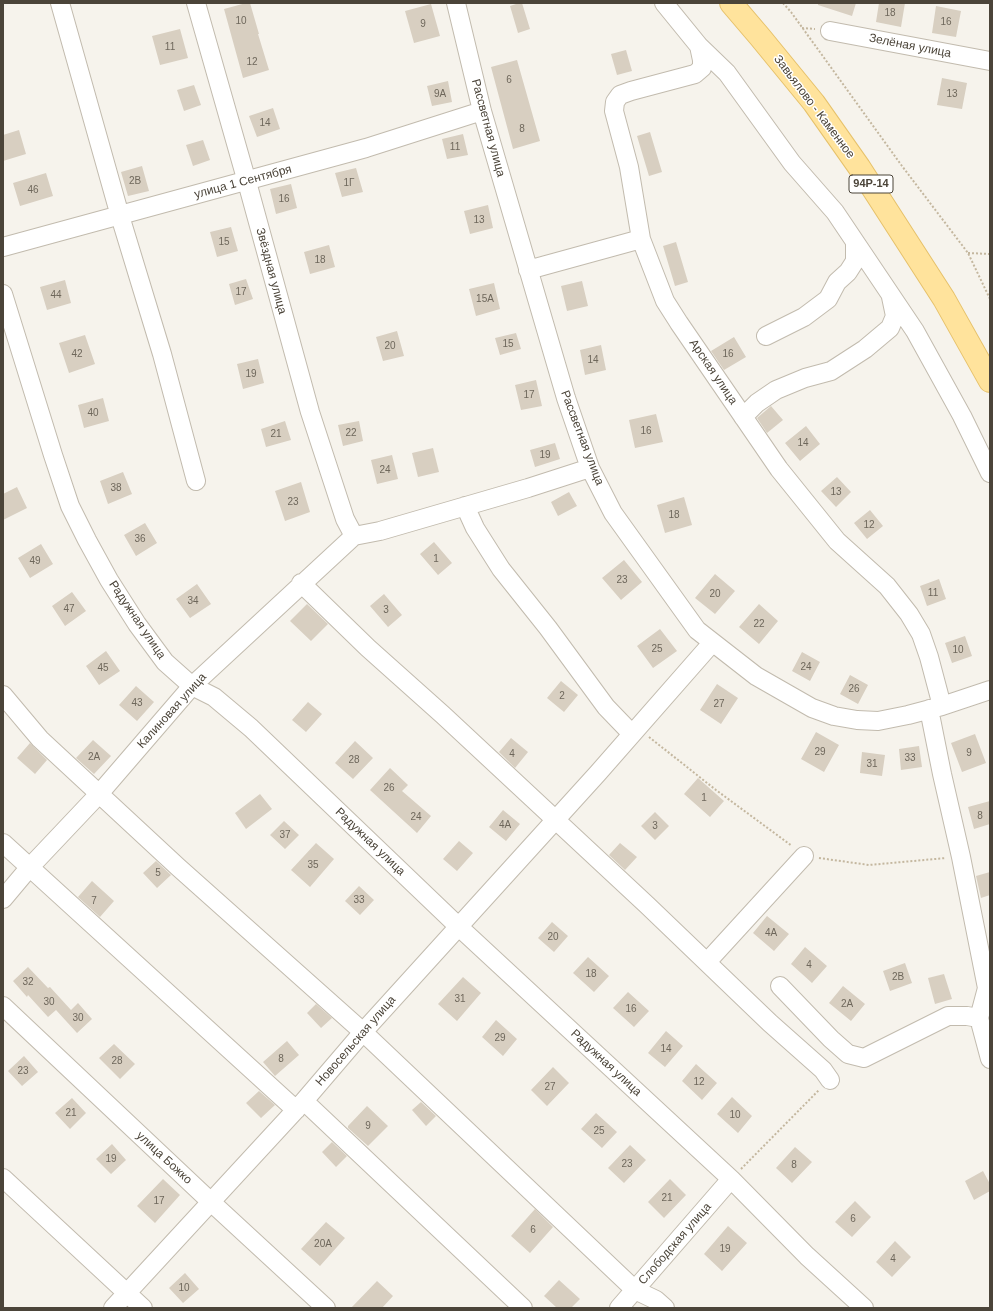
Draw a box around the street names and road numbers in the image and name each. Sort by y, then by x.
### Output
street label: Зелёная улица [868,31,952,61]
street label: Завьялово - Каменное [770,53,858,161]
street label: Рассветная улица [468,78,508,178]
street label: улица 1 Сентября [193,162,293,202]
road number: 94Р-14 [849,175,893,193]
street label: Звёздная улица [253,226,289,316]
street label: Арская улица [686,337,740,407]
street label: Рассветная улица [557,389,607,487]
street label: Радужная улица [105,578,169,662]
street label: Калиновая улица [134,670,210,752]
street label: Радужная улица [332,805,408,879]
street label: Новосельская улица [313,993,399,1089]
street label: Радужная улица [568,1027,644,1099]
street label: улица Божко [133,1129,195,1187]
street label: Слободская улица [636,1200,714,1288]

